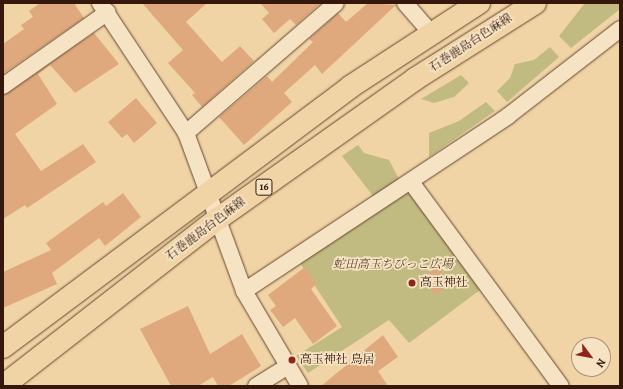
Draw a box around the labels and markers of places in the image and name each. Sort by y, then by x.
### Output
place label: 高玉神社 [420,276,468,290]
marker: 高玉神社 [407,278,417,288]
place label: 高玉神社 鳥居 [300,353,374,367]
marker: 高玉神社 鳥居 [287,355,297,365]

